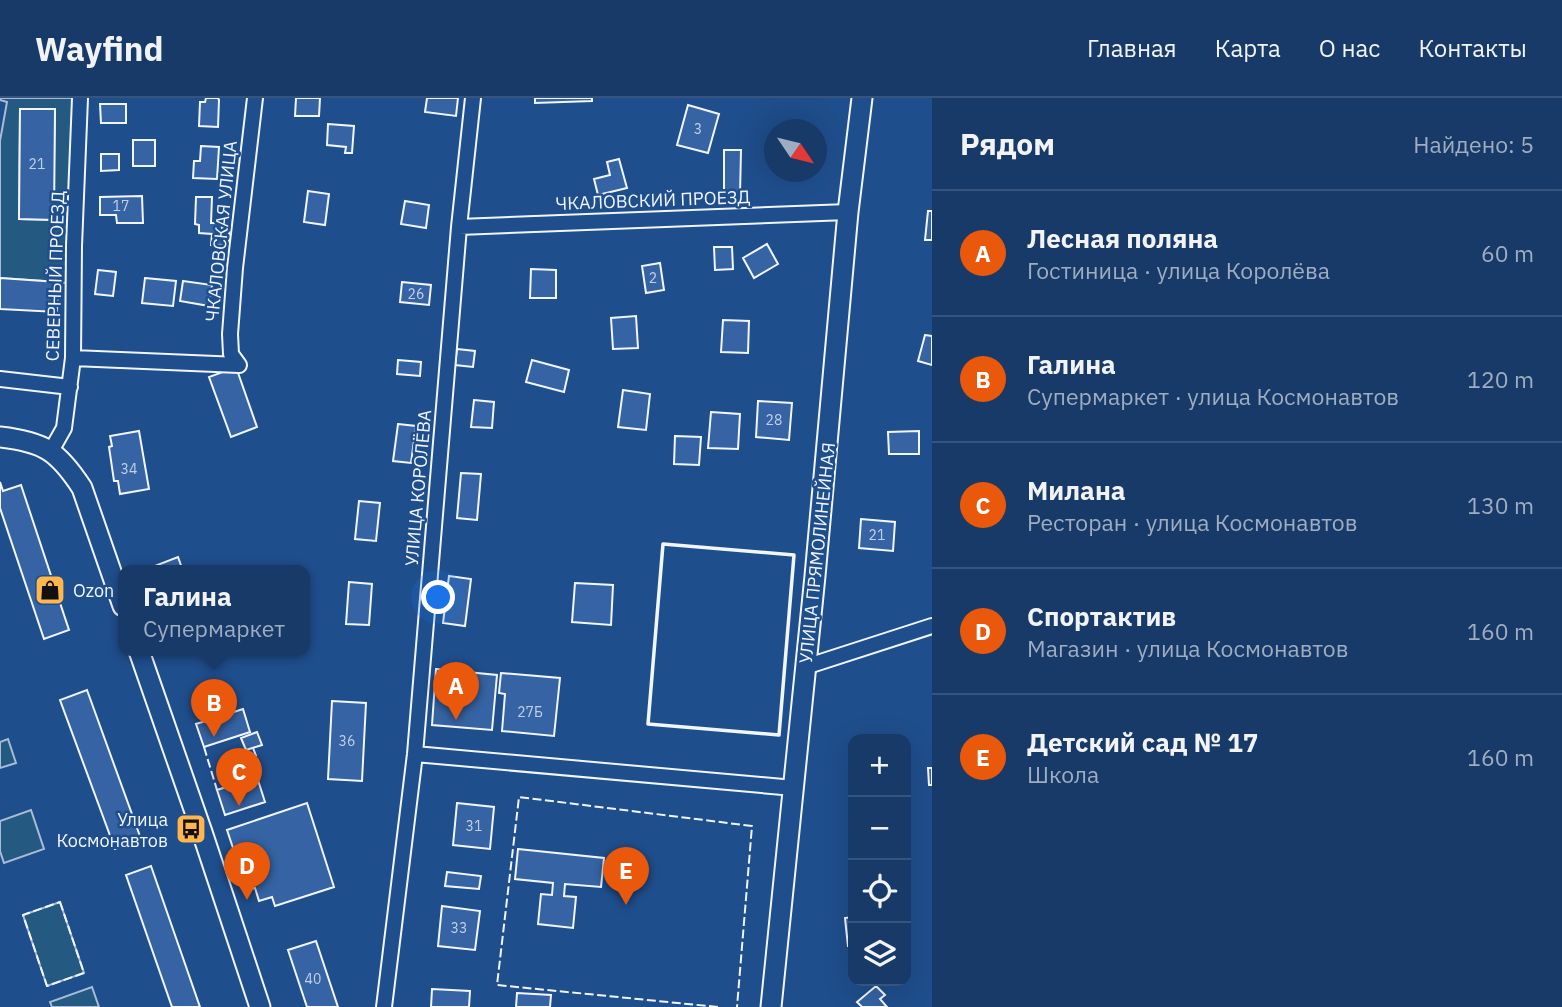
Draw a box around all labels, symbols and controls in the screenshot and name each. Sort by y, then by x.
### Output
text: Wayfind [35,27,164,70]
text: Главная [1087,32,1177,64]
text: Карта [1215,32,1281,64]
text: О нас [1319,32,1380,64]
text: Контакты [1418,32,1527,64]
north arrow [764,119,827,182]
house number: 3 [694,120,702,138]
text: Рядом [960,124,1055,163]
text: Найдено: 5 [1413,129,1534,159]
street label: ЧКАЛОВСКАЯ УЛИЦА [200,139,242,323]
house number: 21 [29,155,45,173]
street label: ЧКАЛОВСКИЙ ПРОЕЗД [555,185,751,215]
street label: СЕВЕРНЫЙ ПРОЕЗД [41,190,69,362]
house number: 17 [113,197,129,215]
text: Лесная поляна [1027,221,1218,255]
text: A [975,238,991,268]
text: 60 m [1481,238,1534,268]
text: Гостиница · улица Королёва [1027,255,1330,285]
house number: 2 [649,269,657,287]
house number: 26 [408,285,424,303]
text: Галина [1027,347,1116,381]
text: B [975,364,991,394]
text: 120 m [1467,364,1534,394]
text: Супермаркет · улица Космонавтов [1027,381,1399,411]
street label: УЛИЦА КОРОЛЁВА [400,408,436,567]
house number: 28 [766,411,782,429]
street label: УЛИЦА ПРЯМОЛИНЕЙНАЯ [794,441,840,665]
house number: 34 [121,460,137,478]
text: Милана [1027,473,1126,507]
text: C [976,490,990,520]
text: 130 m [1467,490,1534,520]
text: Ресторан · улица Космонавтов [1027,507,1357,537]
house number: 21 [869,526,885,544]
popup [118,565,310,656]
shop icon: Ozon [33,573,67,607]
place label: Ozon [73,579,114,602]
text: Галина [143,579,232,613]
your location [421,580,455,614]
text: Спортактив [1027,599,1176,633]
text: Супермаркет [143,613,285,643]
text: D [975,616,991,646]
text: 160 m [1467,616,1534,646]
text: Магазин · улица Космонавтов [1027,633,1349,663]
pin: A [433,662,479,720]
pin: B [191,679,237,737]
house number: 27Б [517,703,543,721]
text: Детский сад № 17 [1027,725,1258,759]
house number: 36 [339,732,355,750]
map controls [848,734,911,986]
button: + [848,734,911,797]
text: E [976,742,990,772]
text: 160 m [1467,742,1534,772]
pin: C [216,748,262,806]
text: Школа [1027,759,1099,789]
button: − [848,797,911,860]
place label: Улица Космонавтов [56,808,168,852]
bus stop icon: Улица Космонавтов [174,812,208,846]
house number: 31 [466,817,482,835]
pin: D [224,842,270,900]
pin: E [603,847,649,905]
button: locate [848,860,911,923]
house number: 33 [451,919,467,937]
button: layers [848,923,911,986]
house number: 40 [305,970,321,988]

